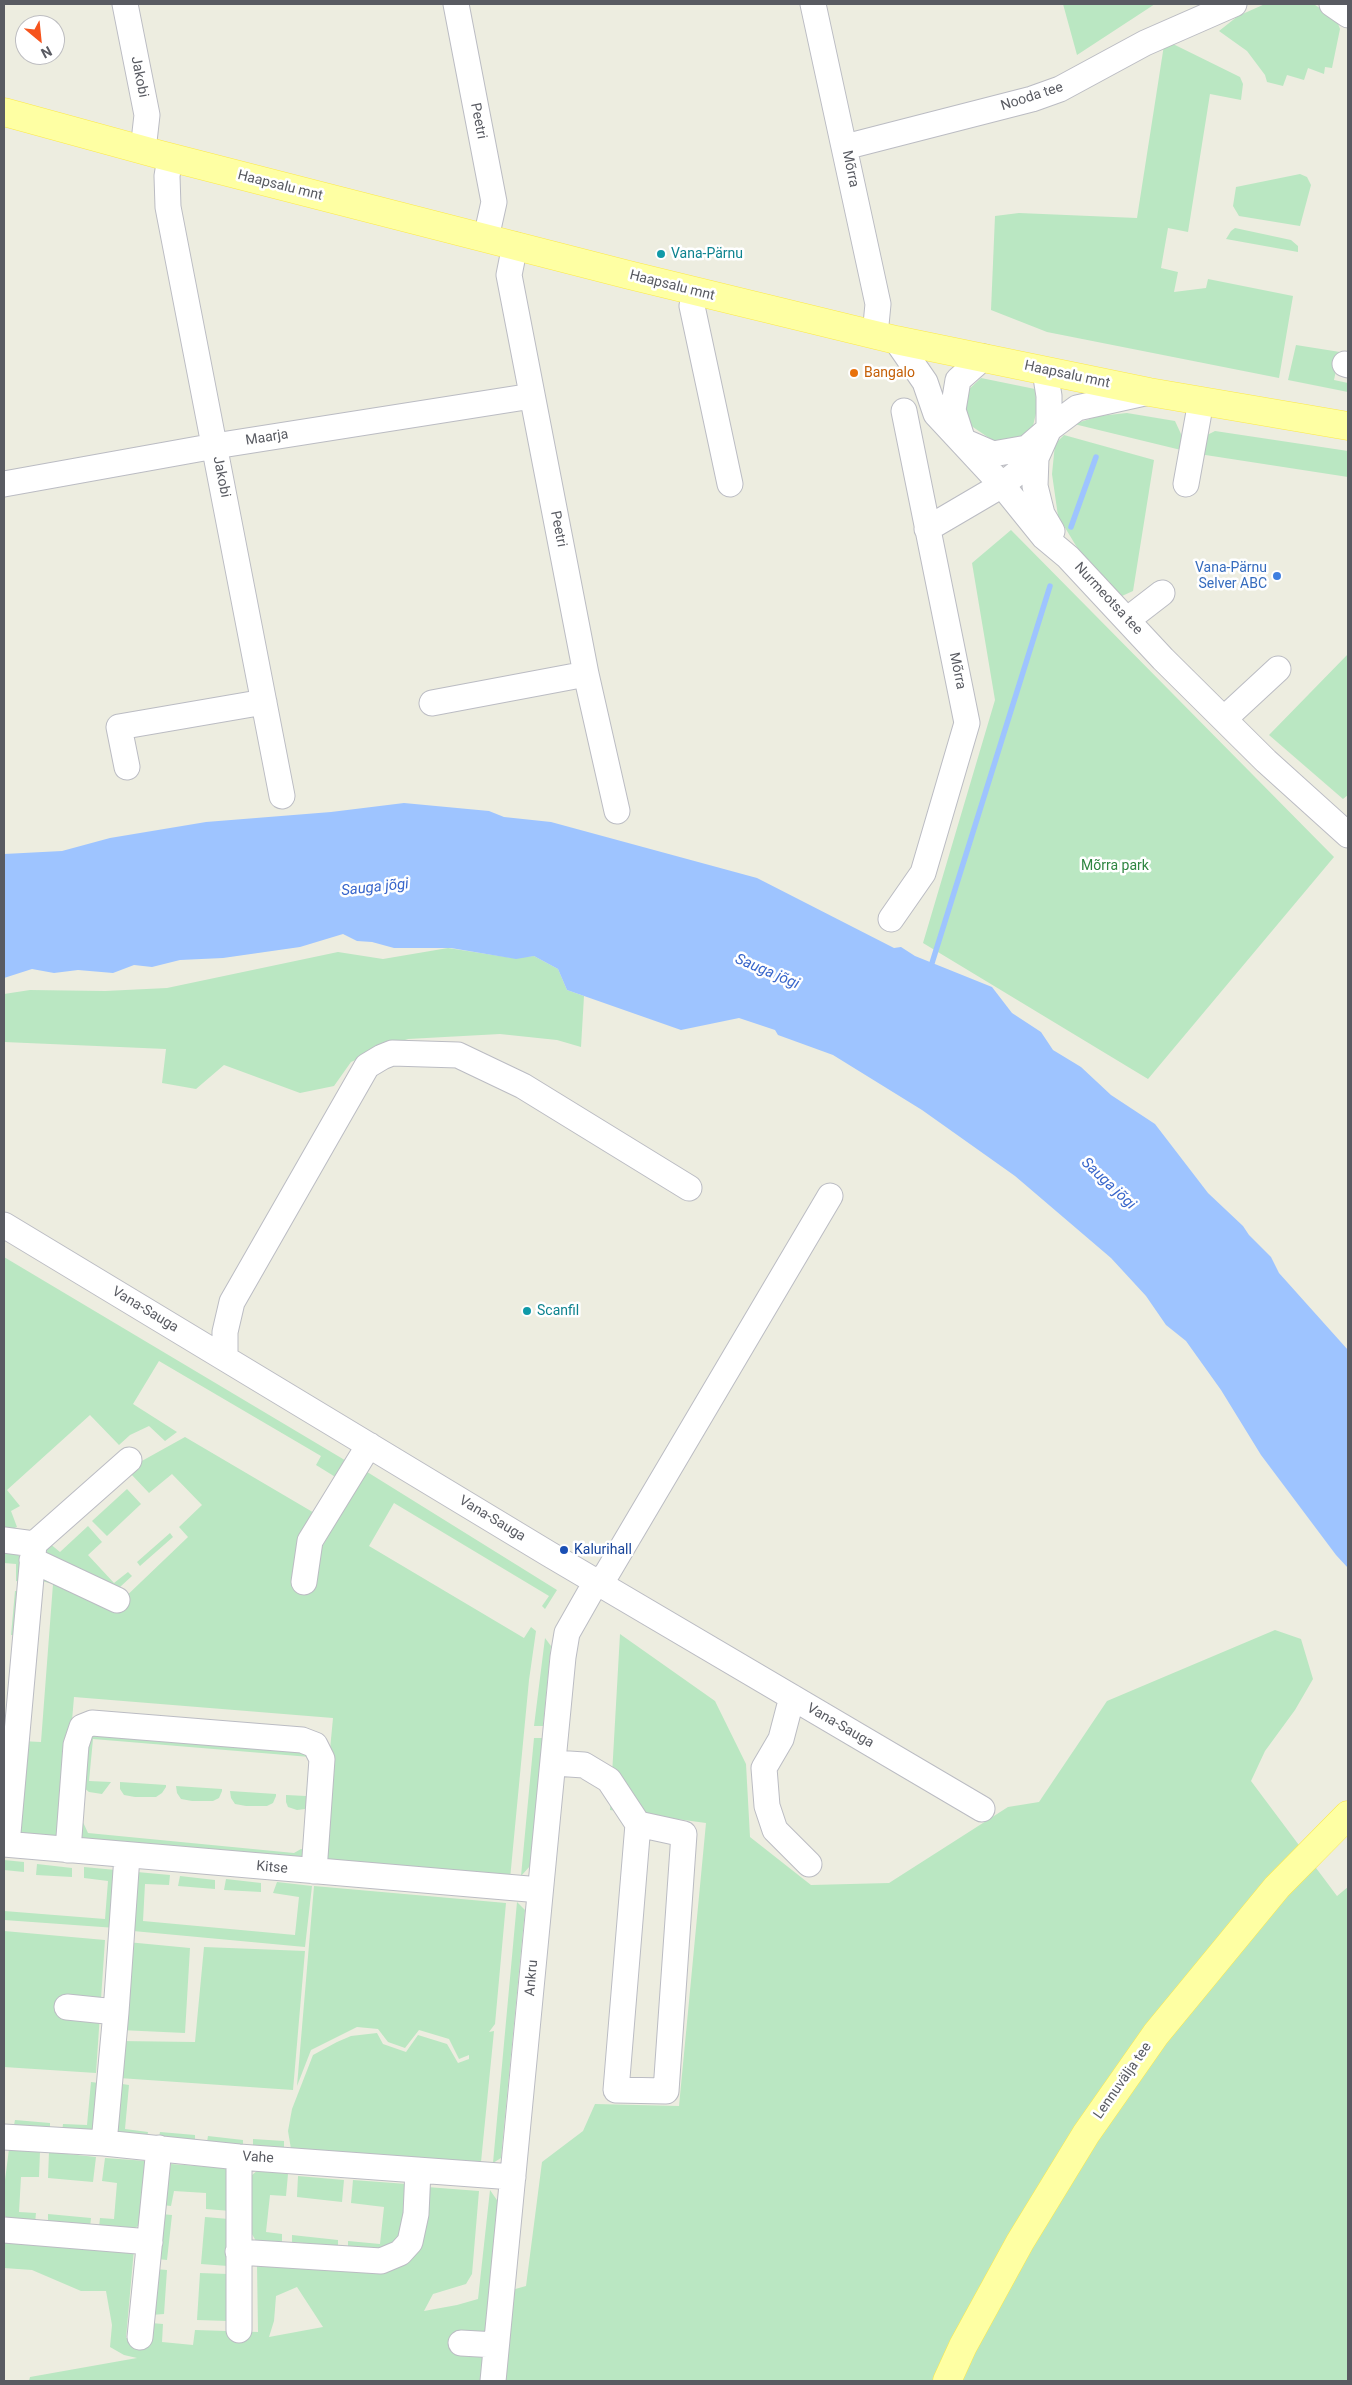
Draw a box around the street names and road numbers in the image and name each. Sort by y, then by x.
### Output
street label: Jakobi [127,55,151,99]
street label: Nooda tee [999,79,1065,115]
street label: Peetri [466,102,490,140]
street label: Mõrra [838,149,862,189]
street label: Haapsalu mnt [236,167,324,205]
street label: Haapsalu mnt [628,267,716,305]
street label: Haapsalu mnt [1023,358,1111,392]
street label: Maarja [244,426,290,450]
street label: Jakobi [209,455,233,499]
street label: Peetri [546,510,570,548]
street label: Nurmeotsa tee [1070,559,1146,639]
street label: Mõrra [945,651,969,691]
street label: Vana-Sauga [109,1284,181,1336]
street label: Vana-Sauga [456,1493,528,1545]
street label: Vana-Sauga [804,1700,876,1752]
street label: Kitse [256,1858,288,1878]
street label: Ankru [522,1959,542,1997]
street label: Lennuvälja tee [1090,2039,1156,2123]
street label: Vahe [242,2149,274,2167]

